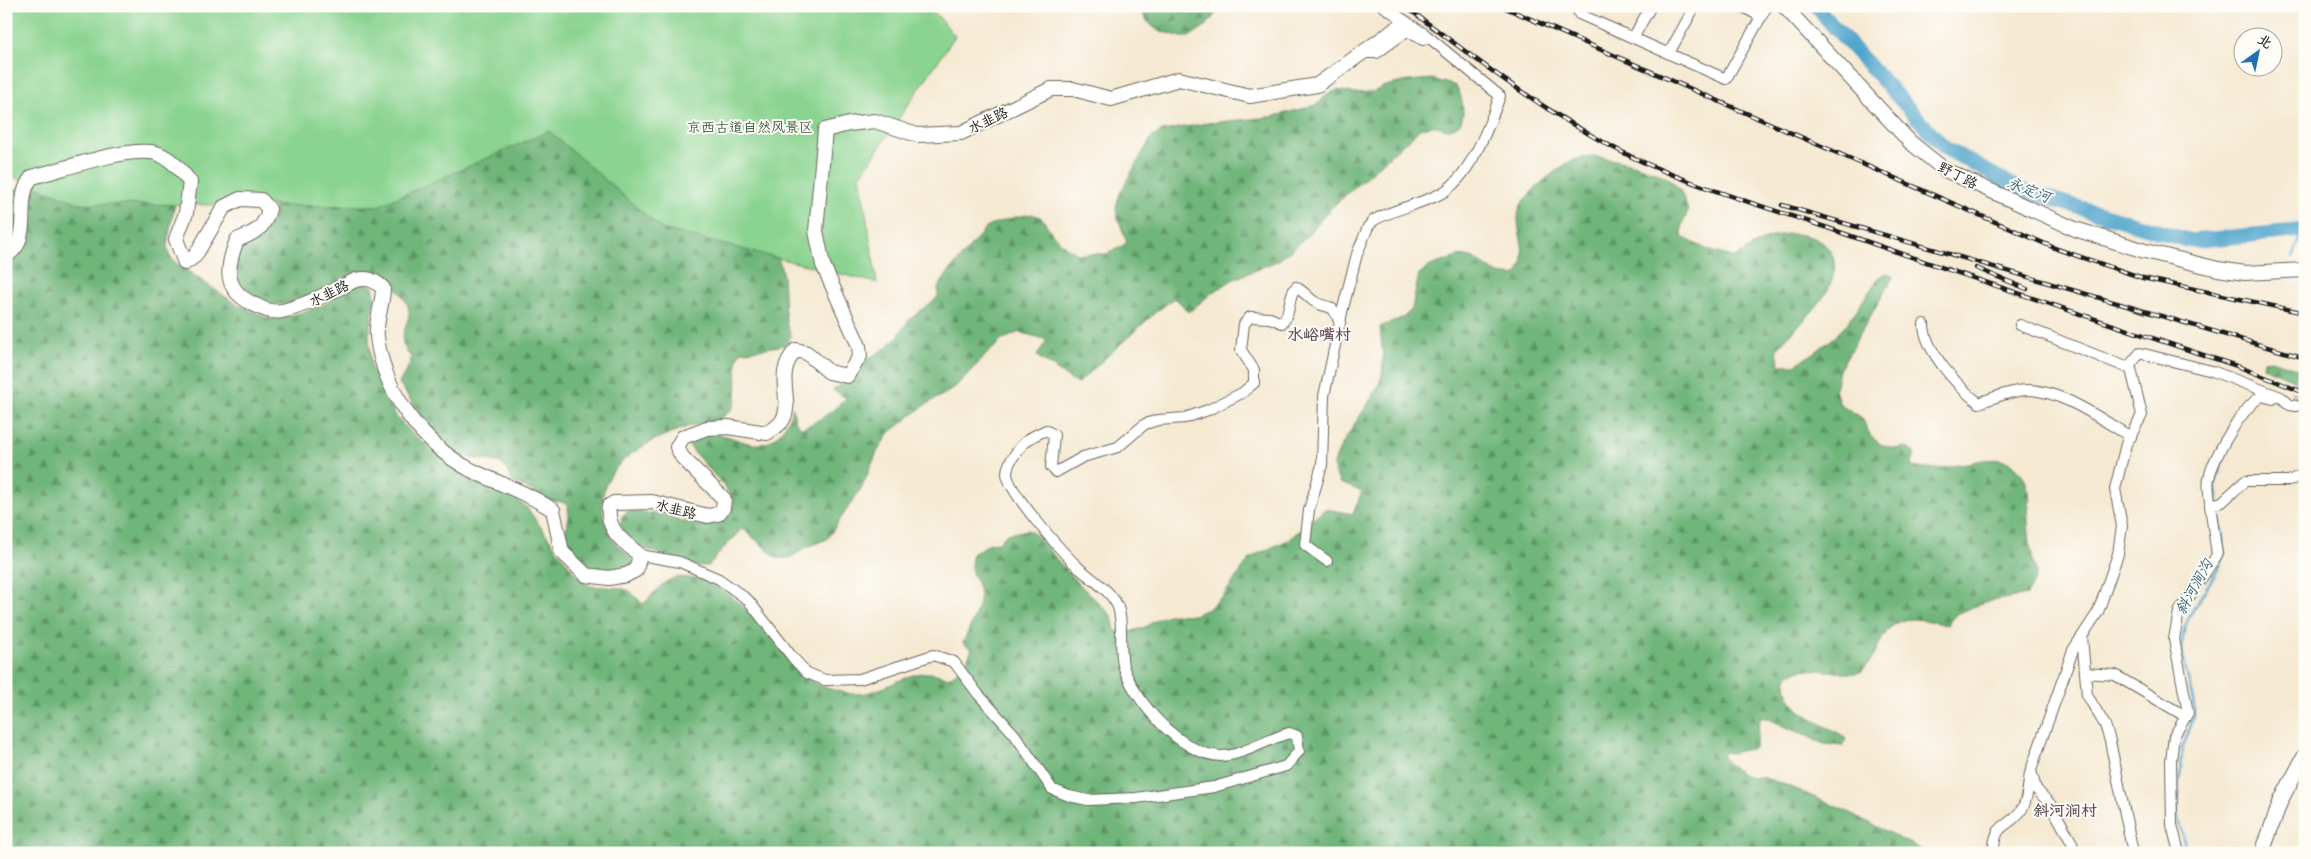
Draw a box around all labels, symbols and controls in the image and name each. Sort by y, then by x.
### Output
north arrow [2234,28,2284,78]
text: 北 [2254,30,2276,52]
street label: 水韭路 [965,103,1011,137]
park label: 京西古道自然风景区 [687,118,813,136]
street label: 野丁路 [1935,157,1981,193]
water label: 永定河 [2004,173,2056,208]
street label: 水韭路 [306,276,352,310]
district label: 水峪嘴村 [1287,324,1351,345]
street label: 水韭路 [653,495,699,523]
water label: 斜河涧沟 [2171,554,2218,618]
district label: 斜河涧村 [2033,800,2097,821]

